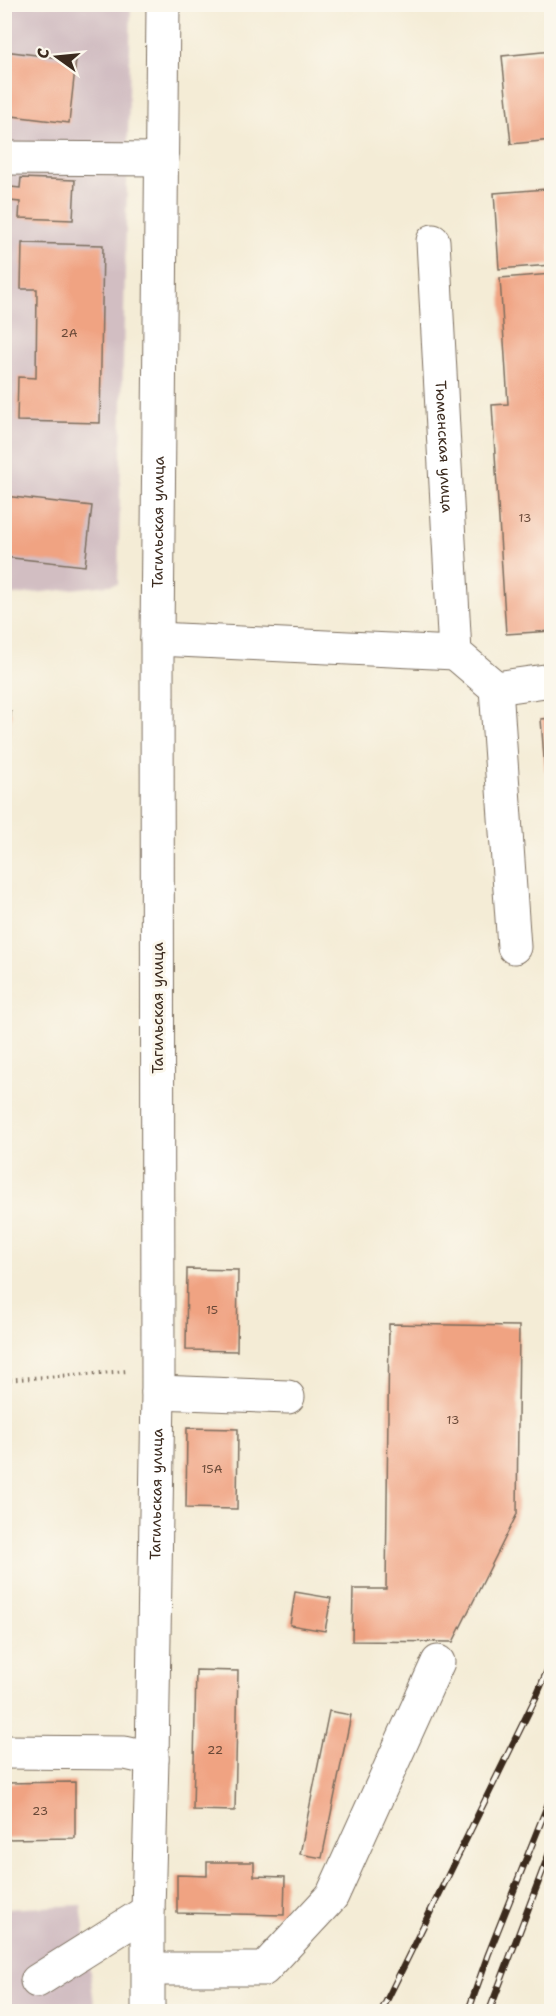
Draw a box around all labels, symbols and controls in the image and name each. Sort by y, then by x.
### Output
north arrow [27,27,87,87]
text: С [32,46,54,61]
house number: 2А [60,325,78,341]
street label: Тюменская улица [430,380,458,514]
street label: Тагильская улица [147,455,169,588]
house number: 13 [519,510,531,526]
street label: Тагильская улица [148,942,168,1074]
house number: 15 [206,1302,218,1318]
house number: 13 [447,1412,459,1428]
street label: Тагильская улица [145,1427,167,1560]
house number: 15А [202,1461,223,1477]
house number: 22 [207,1742,223,1758]
house number: 23 [32,1803,48,1819]

